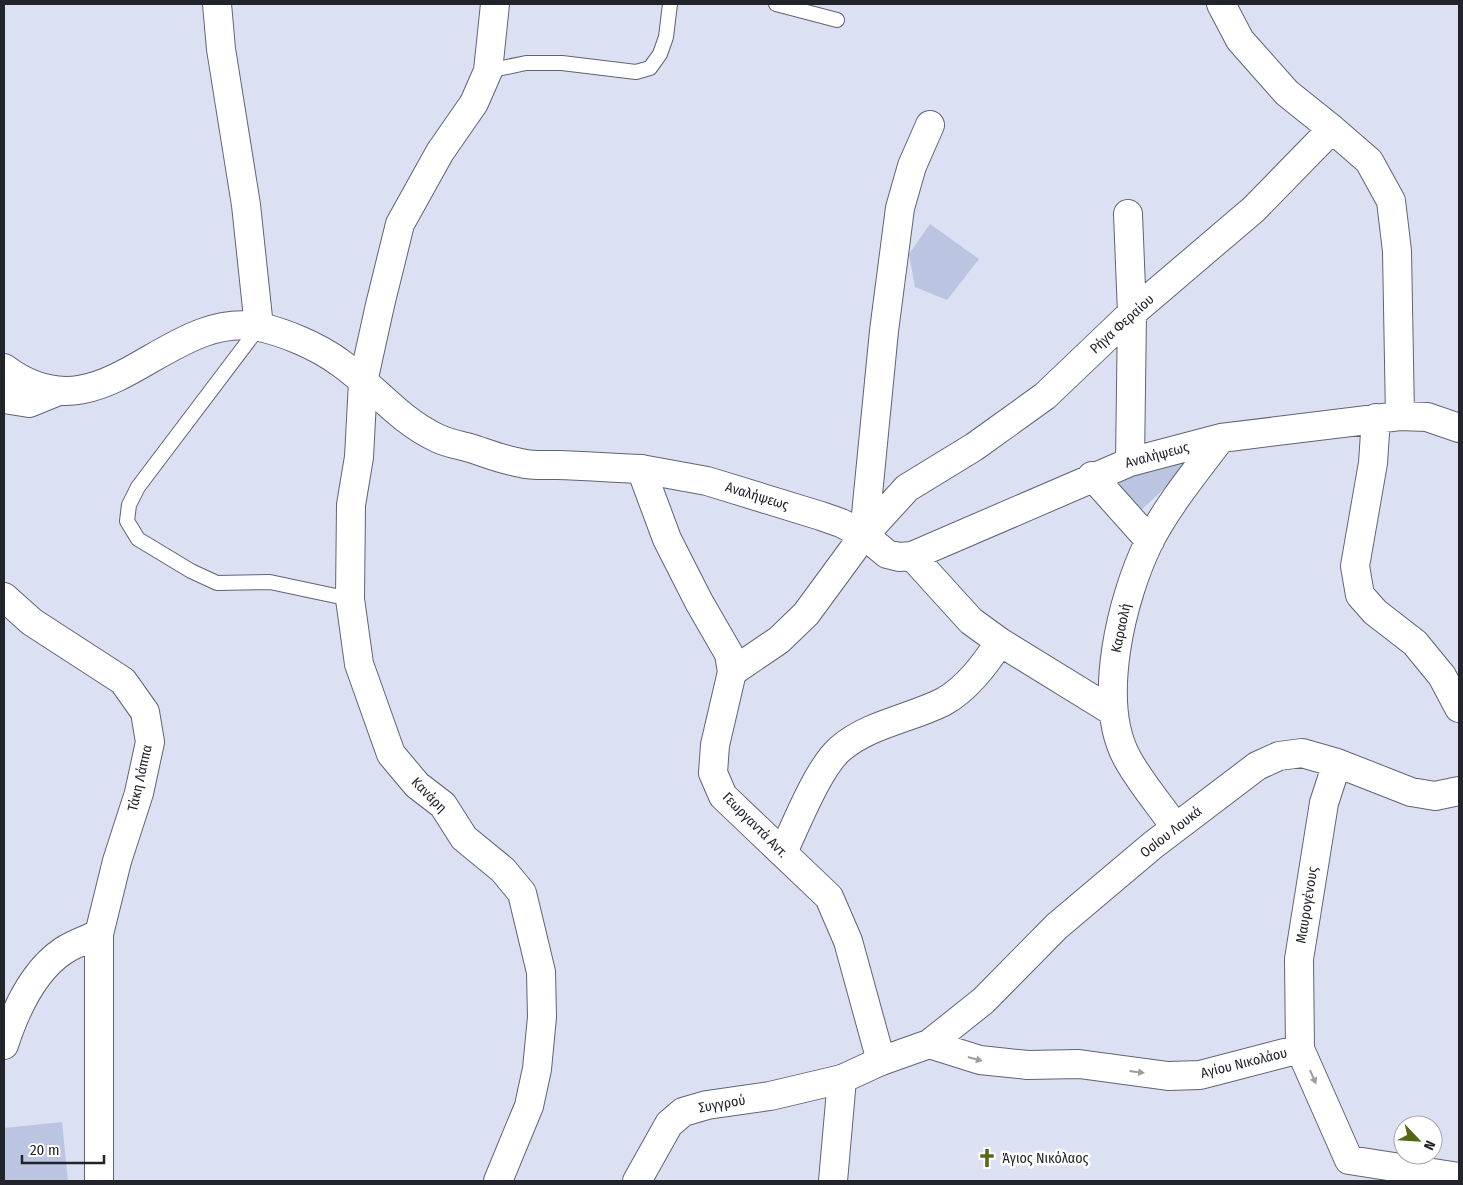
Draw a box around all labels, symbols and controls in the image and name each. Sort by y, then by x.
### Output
street label: Ρήγα Φεραίου [1086,291,1158,357]
street label: Αναλήψεως [1123,438,1191,472]
street label: Αναλήψεως [723,478,791,514]
street label: Καραολή [1107,602,1135,654]
street label: Τάκη Λάππα [124,743,156,813]
street label: Κανάρη [408,774,450,816]
street label: Γεωργαντά Αντ. [719,789,791,861]
street label: Οσίου Λουκά [1137,803,1205,861]
street label: Μαυρογένους [1293,865,1321,945]
street label: Αγίου Νικολάου [1199,1044,1289,1082]
one-way arrow [968,1055,983,1063]
one-way arrow [1129,1068,1145,1076]
one-way arrow [1309,1070,1317,1084]
street label: Συγγρού [697,1092,747,1116]
north arrow [1393,1115,1443,1165]
scale bar [22,1132,105,1164]
text: N [1420,1138,1439,1153]
text: 20 m [30,1141,60,1159]
church icon: Άγιος Νικόλαος [976,1147,998,1169]
place label: Άγιος Νικόλαος [1002,1150,1089,1167]

